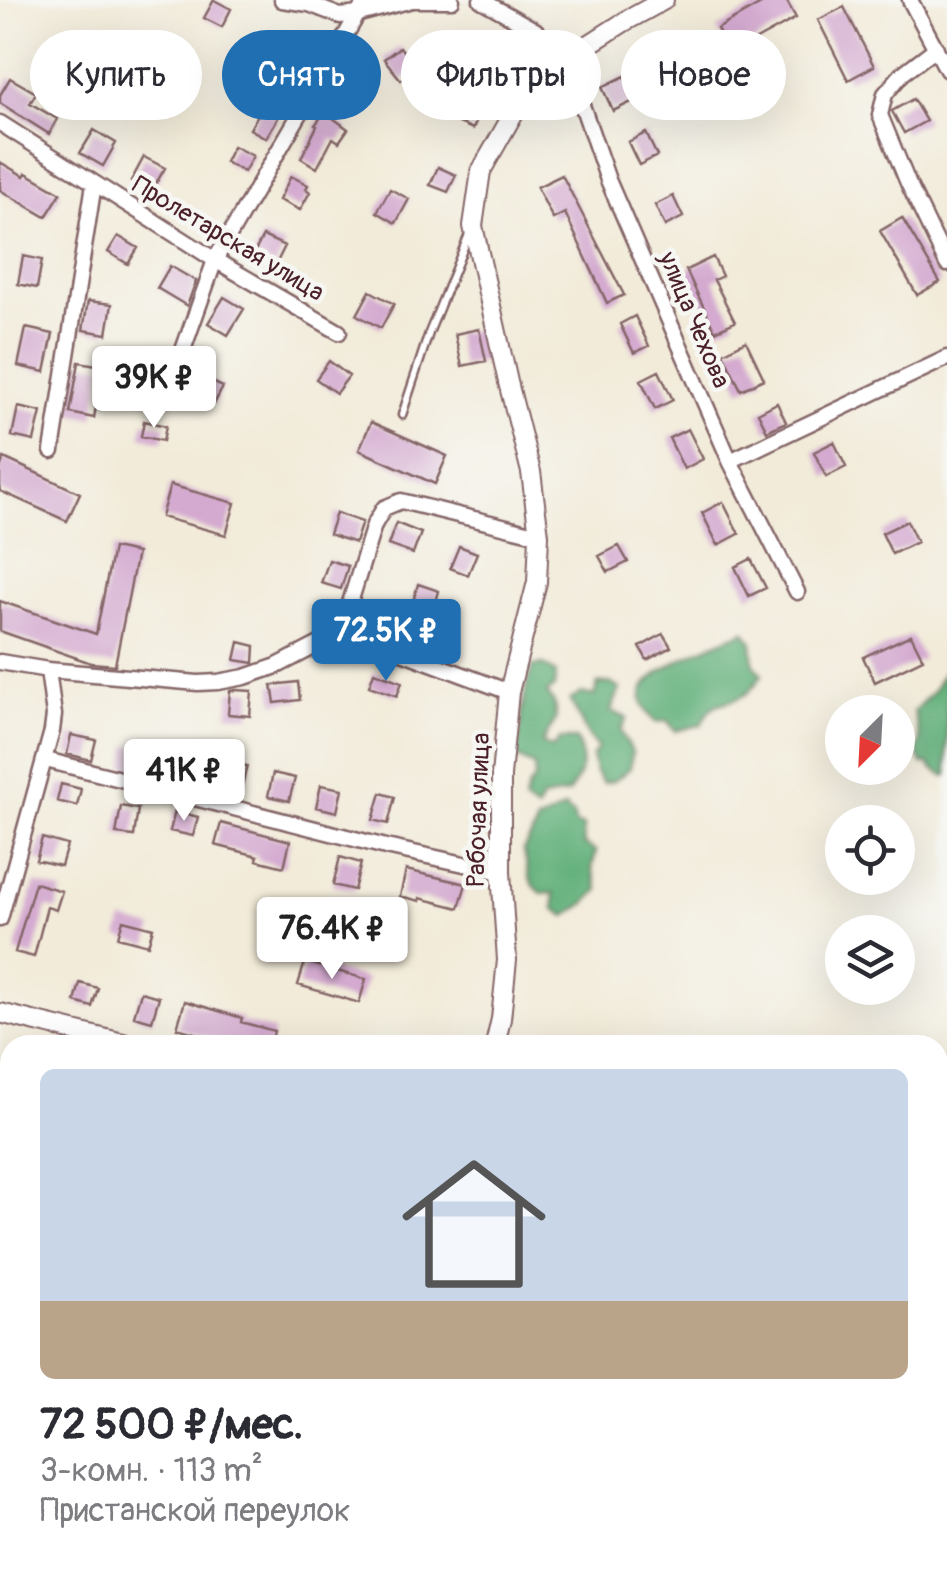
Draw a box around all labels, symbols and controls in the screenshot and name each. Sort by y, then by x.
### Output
chip: Купить [30,30,202,120]
chip: Снять [222,30,381,120]
chip: Фильтры [401,30,601,120]
chip: Новое [621,30,786,120]
street label: Пролетарская улица [126,169,330,309]
street label: улица Чехова [651,246,737,393]
pin: 39K ₽ [84,346,224,431]
text: 39K ₽ [114,358,194,398]
pin: 72.5K ₽ [294,599,478,684]
text: 72.5K ₽ [334,611,438,651]
north arrow [825,695,915,785]
map controls [825,695,915,1005]
street label: Рабочая улица [461,732,497,888]
pin: 41K ₽ [114,739,254,824]
text: 41K ₽ [146,751,222,791]
button: locate [825,805,915,895]
pin: 76.4K ₽ [240,897,424,982]
text: 76.4K ₽ [279,909,385,949]
button: layers [825,915,915,1005]
icon: home [384,1134,564,1314]
text: 72 500 ₽/мес. [40,1399,303,1451]
text: 3-комн. · 113 m² [40,1451,263,1491]
text: Пристанской переулок [40,1491,350,1531]

